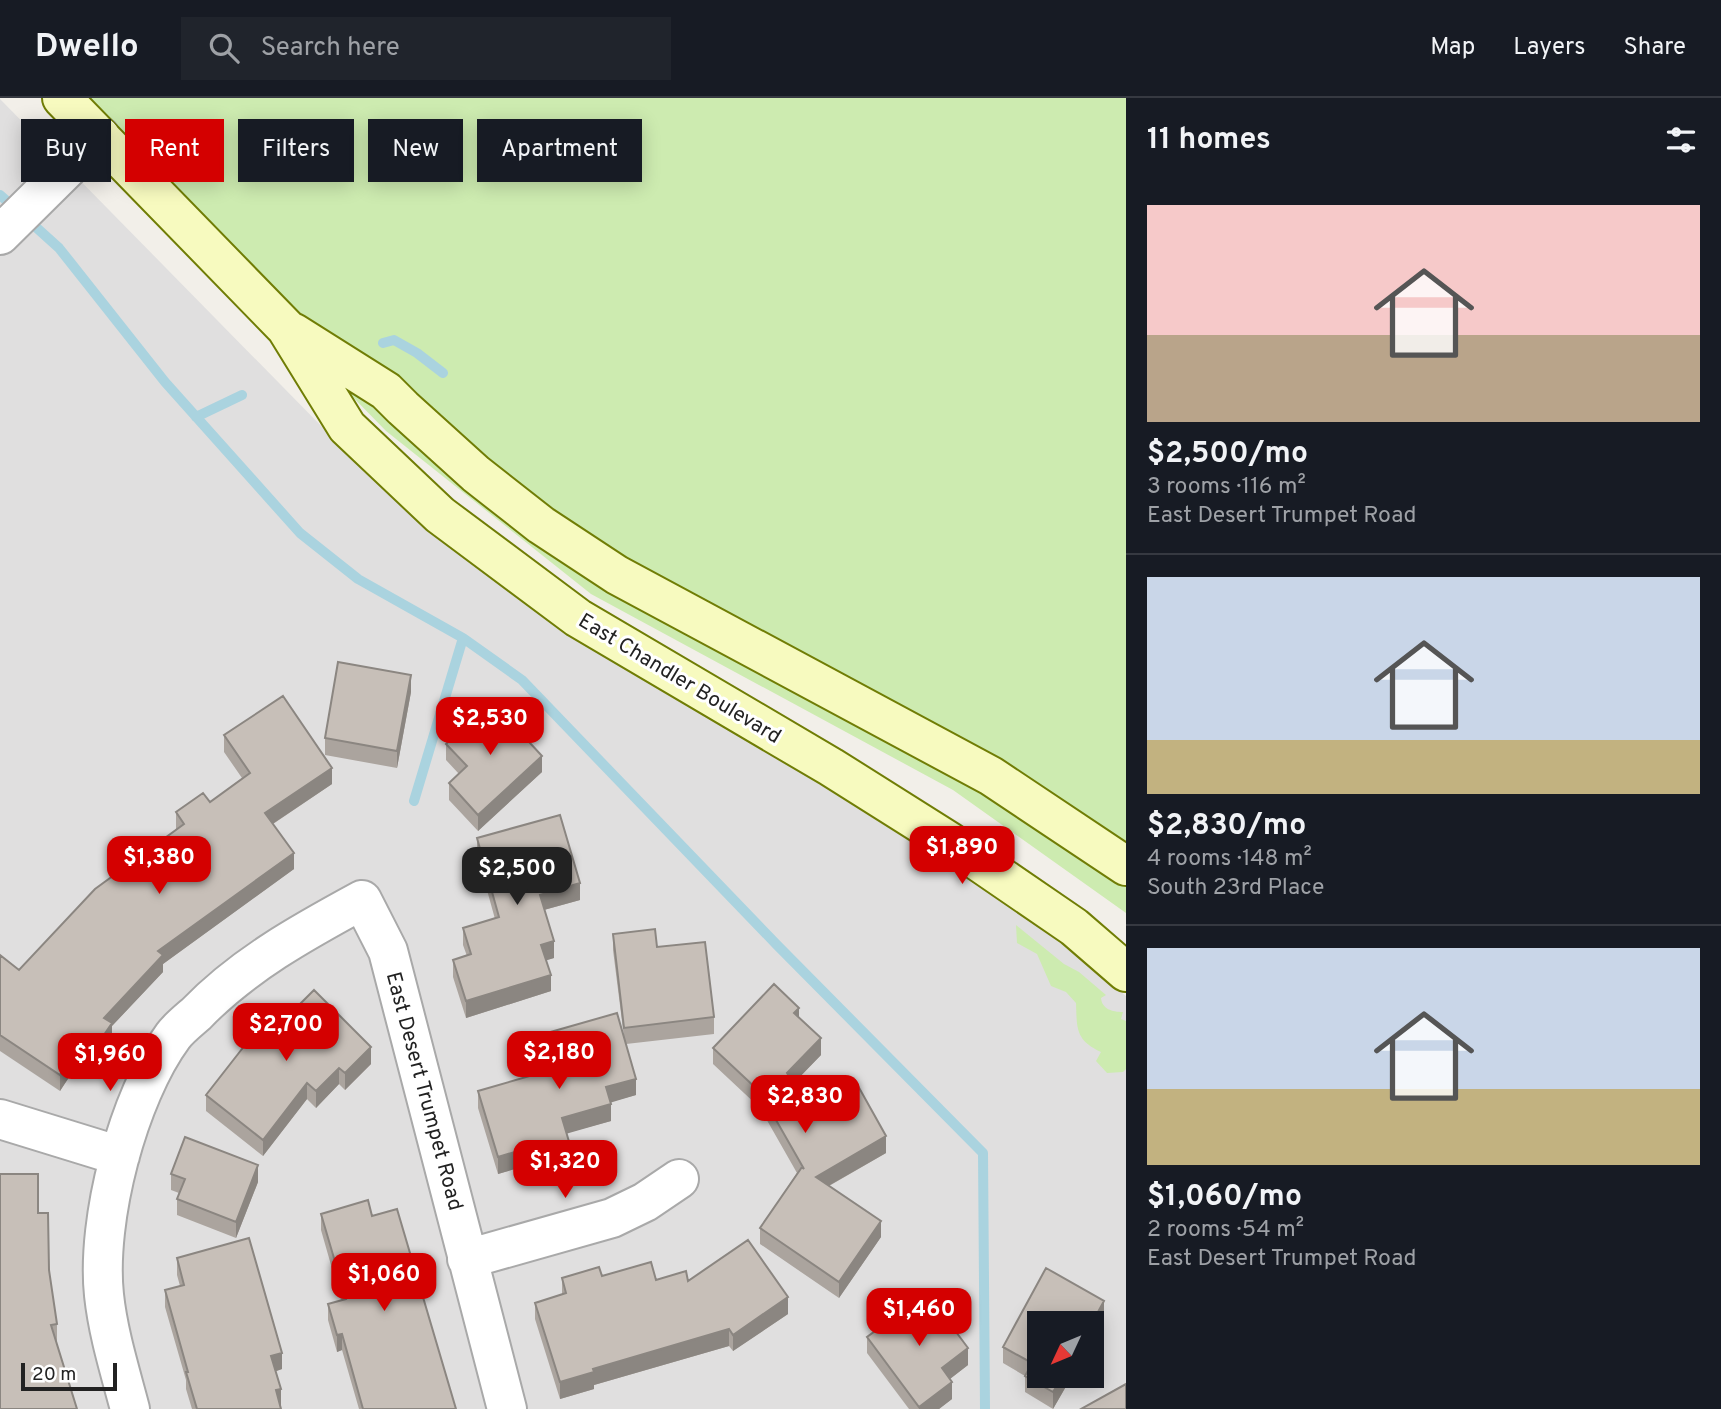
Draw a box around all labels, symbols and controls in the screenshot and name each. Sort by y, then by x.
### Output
search box [181,17,671,80]
text: Dwello [35,27,139,69]
icon: search [205,29,243,67]
text: Search here [261,32,400,65]
text: Map [1430,33,1475,63]
text: Layers [1513,33,1585,63]
text: Share [1623,33,1686,63]
chip: Buy [21,119,111,182]
chip: Rent [125,119,224,182]
chip: Filters [238,119,354,182]
chip: New [368,119,463,182]
chip: Apartment [477,119,642,182]
icon: filters [1662,121,1700,159]
text: 11 homes [1147,122,1271,159]
icon: home [1361,250,1487,376]
text: $2,500/mo [1147,436,1308,473]
text: 3 rooms · 116 m² [1147,473,1306,502]
text: East Desert Trumpet Road [1147,502,1417,531]
street label: East Chandler Boulevard [573,608,786,751]
icon: home [1361,622,1487,748]
pin: $2,530 [433,698,547,757]
text: $2,530 [452,705,528,734]
text: $2,830/mo [1147,808,1306,845]
pin: $1,890 [905,826,1019,886]
text: $1,890 [926,834,998,863]
pin: $1,380 [102,836,216,896]
text: $1,380 [123,844,195,873]
text: 4 rooms · 148 m² [1147,845,1312,874]
pin: $2,500 [460,848,574,907]
text: $2,500 [478,855,556,884]
text: South 23rd Place [1147,874,1324,903]
street label: East Desert Trumpet Road [379,969,468,1214]
icon: home [1361,993,1487,1119]
pin: $2,700 [229,1004,343,1063]
text: $2,700 [249,1011,323,1040]
pin: $2,180 [502,1032,616,1091]
pin: $1,960 [53,1034,167,1093]
text: $2,180 [523,1039,595,1068]
text: $1,960 [74,1041,146,1070]
pin: $2,830 [748,1076,862,1135]
text: $2,830 [767,1083,843,1112]
pin: $1,320 [508,1140,622,1200]
text: $1,320 [529,1148,601,1177]
text: $1,060/mo [1147,1179,1302,1216]
text: 2 rooms · 54 m² [1147,1216,1304,1245]
text: East Desert Trumpet Road [1147,1245,1417,1274]
pin: $1,060 [327,1254,441,1313]
text: $1,060 [347,1261,421,1290]
pin: $1,460 [862,1288,976,1348]
text: $1,460 [882,1296,956,1325]
north arrow [1027,1311,1104,1388]
map controls [1027,1311,1104,1388]
scale bar [21,1360,117,1392]
text: 20 m [32,1363,76,1387]

